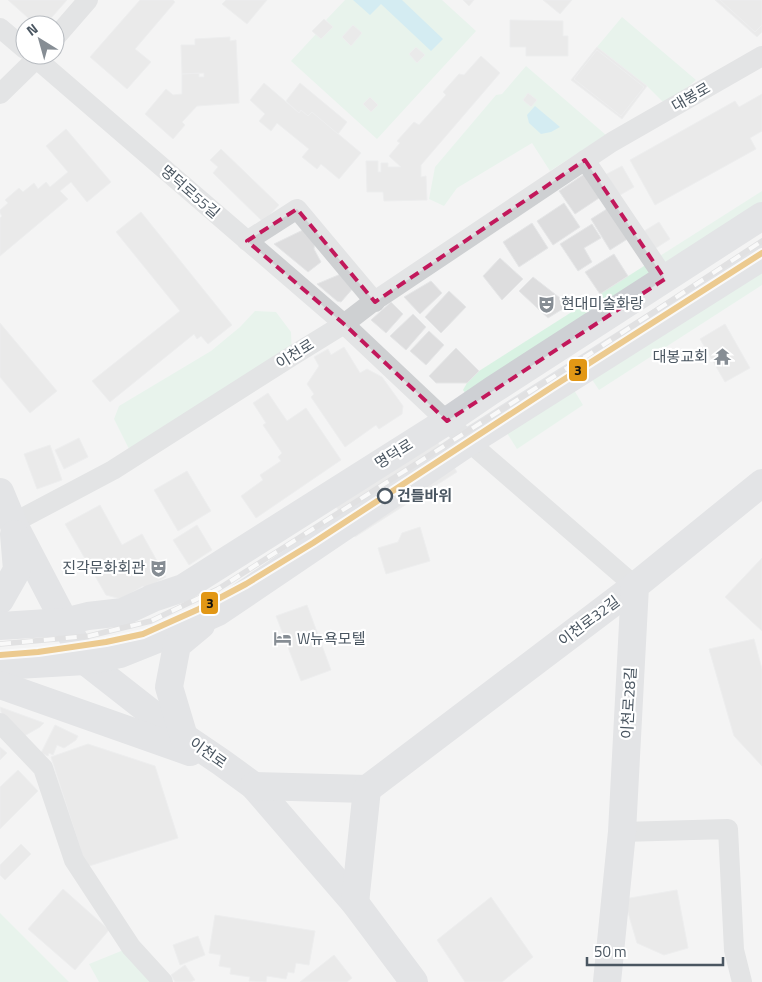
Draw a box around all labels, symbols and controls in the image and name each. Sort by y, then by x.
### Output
north arrow [15,15,65,65]
text: N [22,18,42,41]
street label: 대봉로 [667,76,714,117]
street label: 명덕로55길 [156,159,225,224]
place label: 현대미술화랑 [561,292,644,315]
theatre icon: 현대미술화랑 [537,294,557,314]
street label: 이천로 [271,333,318,374]
place label: 대봉교회 [653,345,708,368]
temple icon: 대봉교회 [712,347,732,367]
line badge: 3 [568,358,588,382]
text: 3 [574,359,582,380]
street label: 명덕로 [370,433,417,474]
place label: 건들바위 [397,484,452,507]
marker: 건들바위 [377,488,393,504]
place label: 진각문화회관 [62,556,145,579]
theatre icon: 진각문화회관 [149,558,169,578]
street label: 이천로32길 [553,590,624,651]
line badge: 3 [200,591,219,615]
text: 3 [206,592,214,613]
place label: W뉴욕모텔 [297,627,366,650]
hotel icon: W뉴욕모텔 [273,629,293,649]
street label: 이천로28길 [615,666,642,740]
street label: 이천로 [185,731,232,774]
scale bar [587,934,723,966]
text: 50 m [594,940,627,963]

